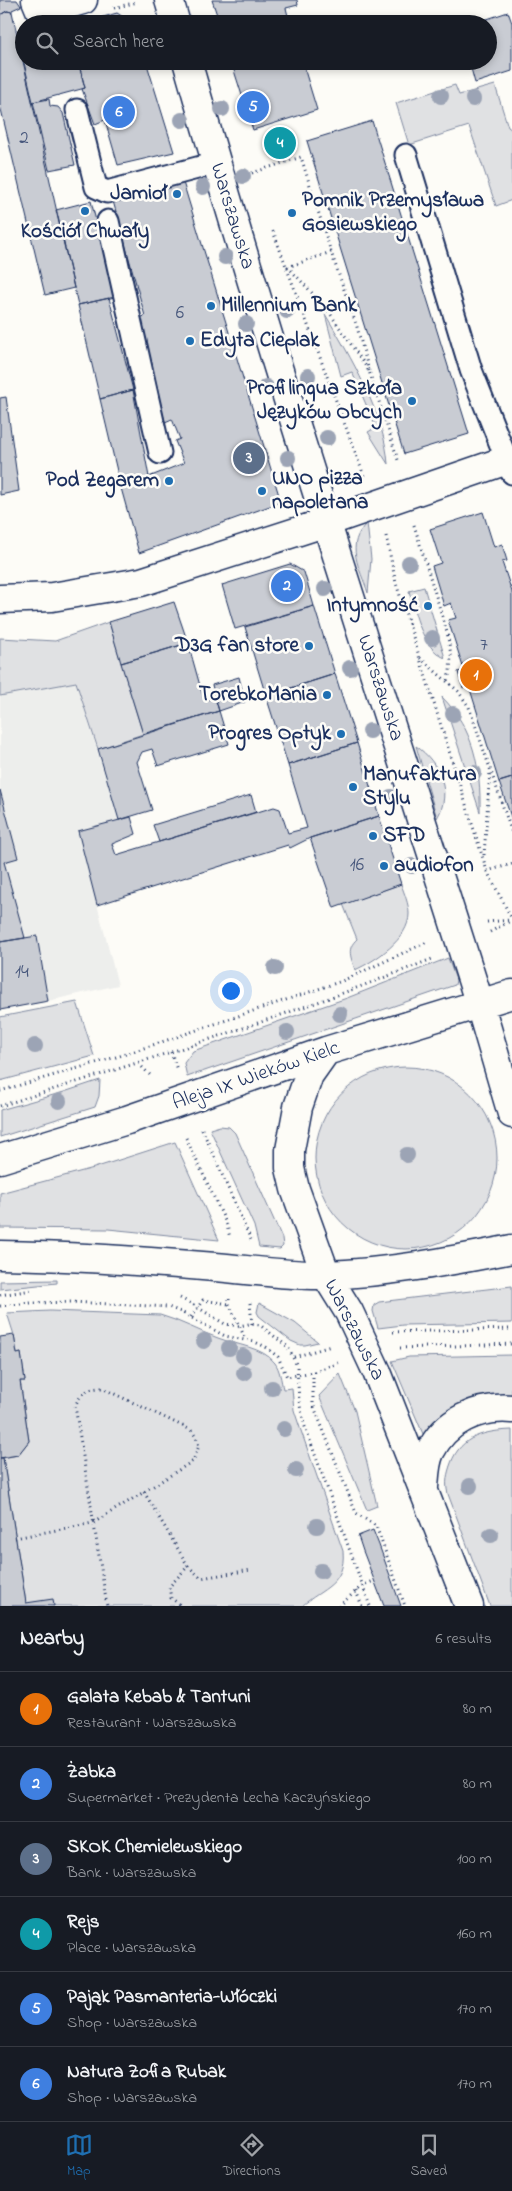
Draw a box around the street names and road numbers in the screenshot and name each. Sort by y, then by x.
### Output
street label: Warszawska [202,159,262,273]
street label: Warszawska [349,631,411,745]
street label: Aleja IX Wieków Kielc [168,1033,344,1119]
street label: Warszawska [316,1274,392,1386]

